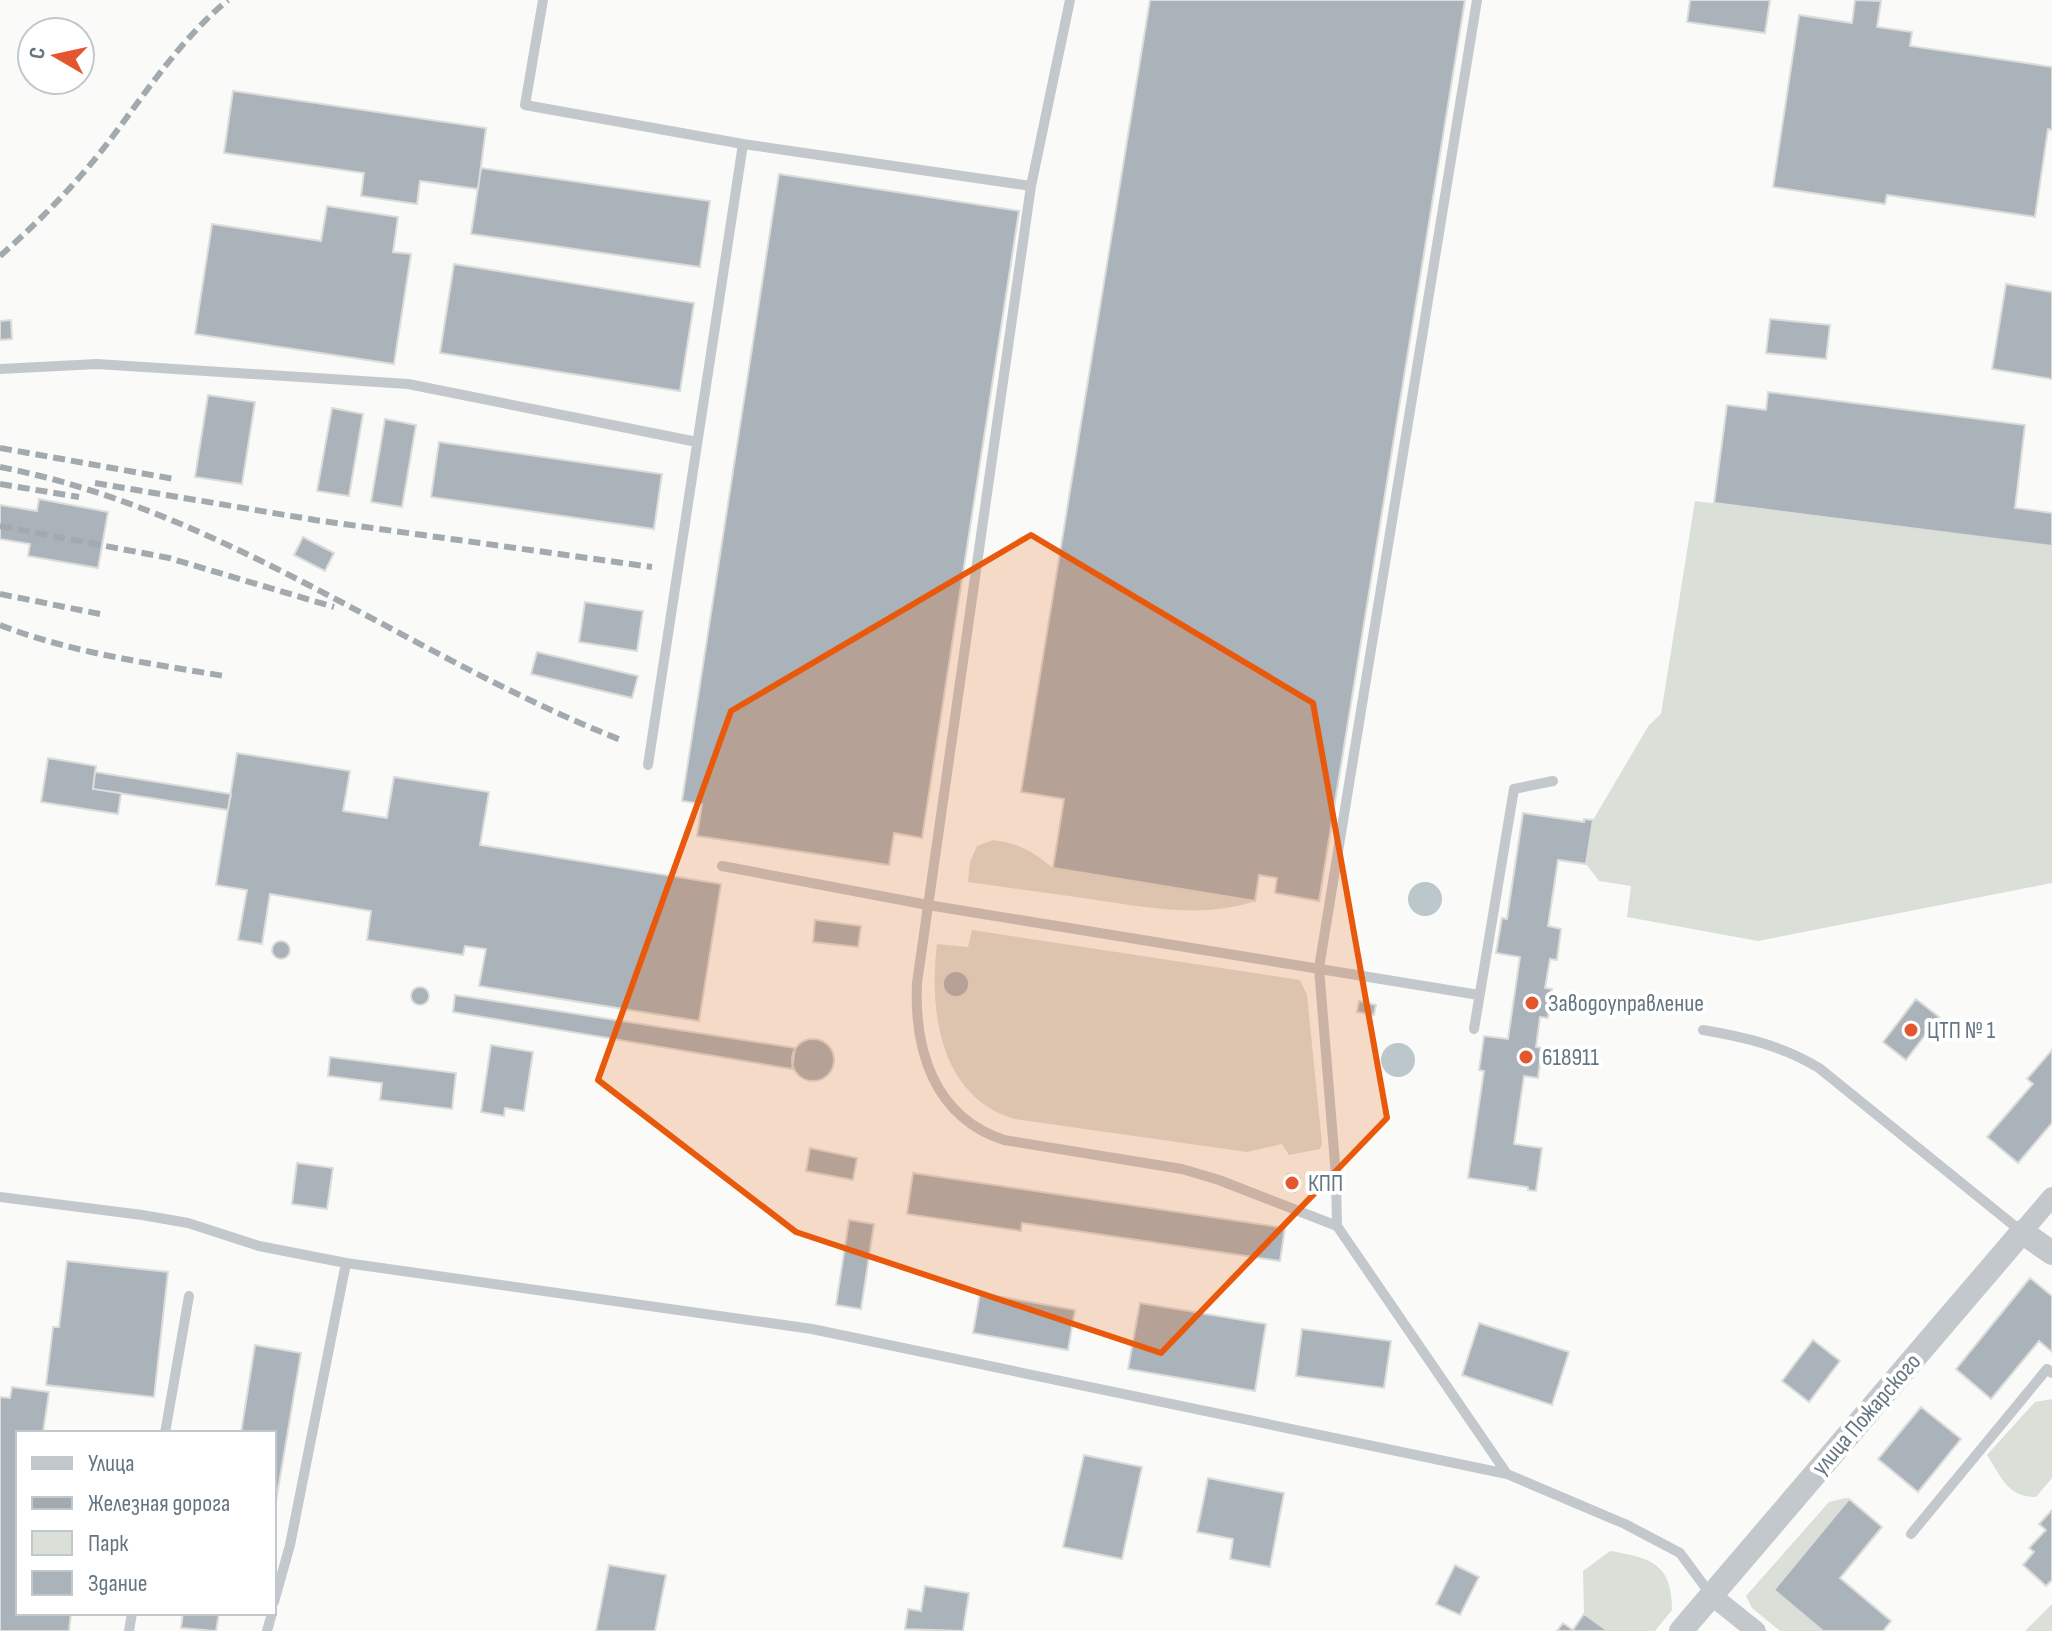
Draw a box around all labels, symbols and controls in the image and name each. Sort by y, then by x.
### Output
north arrow [16,16,96,96]
text: С [24,45,52,61]
place label: Заводоуправление [1548,989,1704,1018]
marker: Заводоуправление [1523,994,1541,1012]
place label: ЦТП № 1 [1927,1016,1996,1045]
marker: ЦТП № 1 [1902,1021,1920,1039]
place label: 618911 [1542,1043,1599,1072]
marker: 618911 [1517,1048,1535,1066]
place label: КПП [1308,1169,1343,1198]
marker: КПП [1283,1174,1301,1192]
street label: улица Пожарского [1806,1347,1927,1481]
legend [16,1431,276,1615]
text: Улица [88,1449,134,1478]
text: Железная дорога [88,1489,230,1518]
text: Парк [88,1529,129,1558]
text: Здание [88,1569,147,1598]

